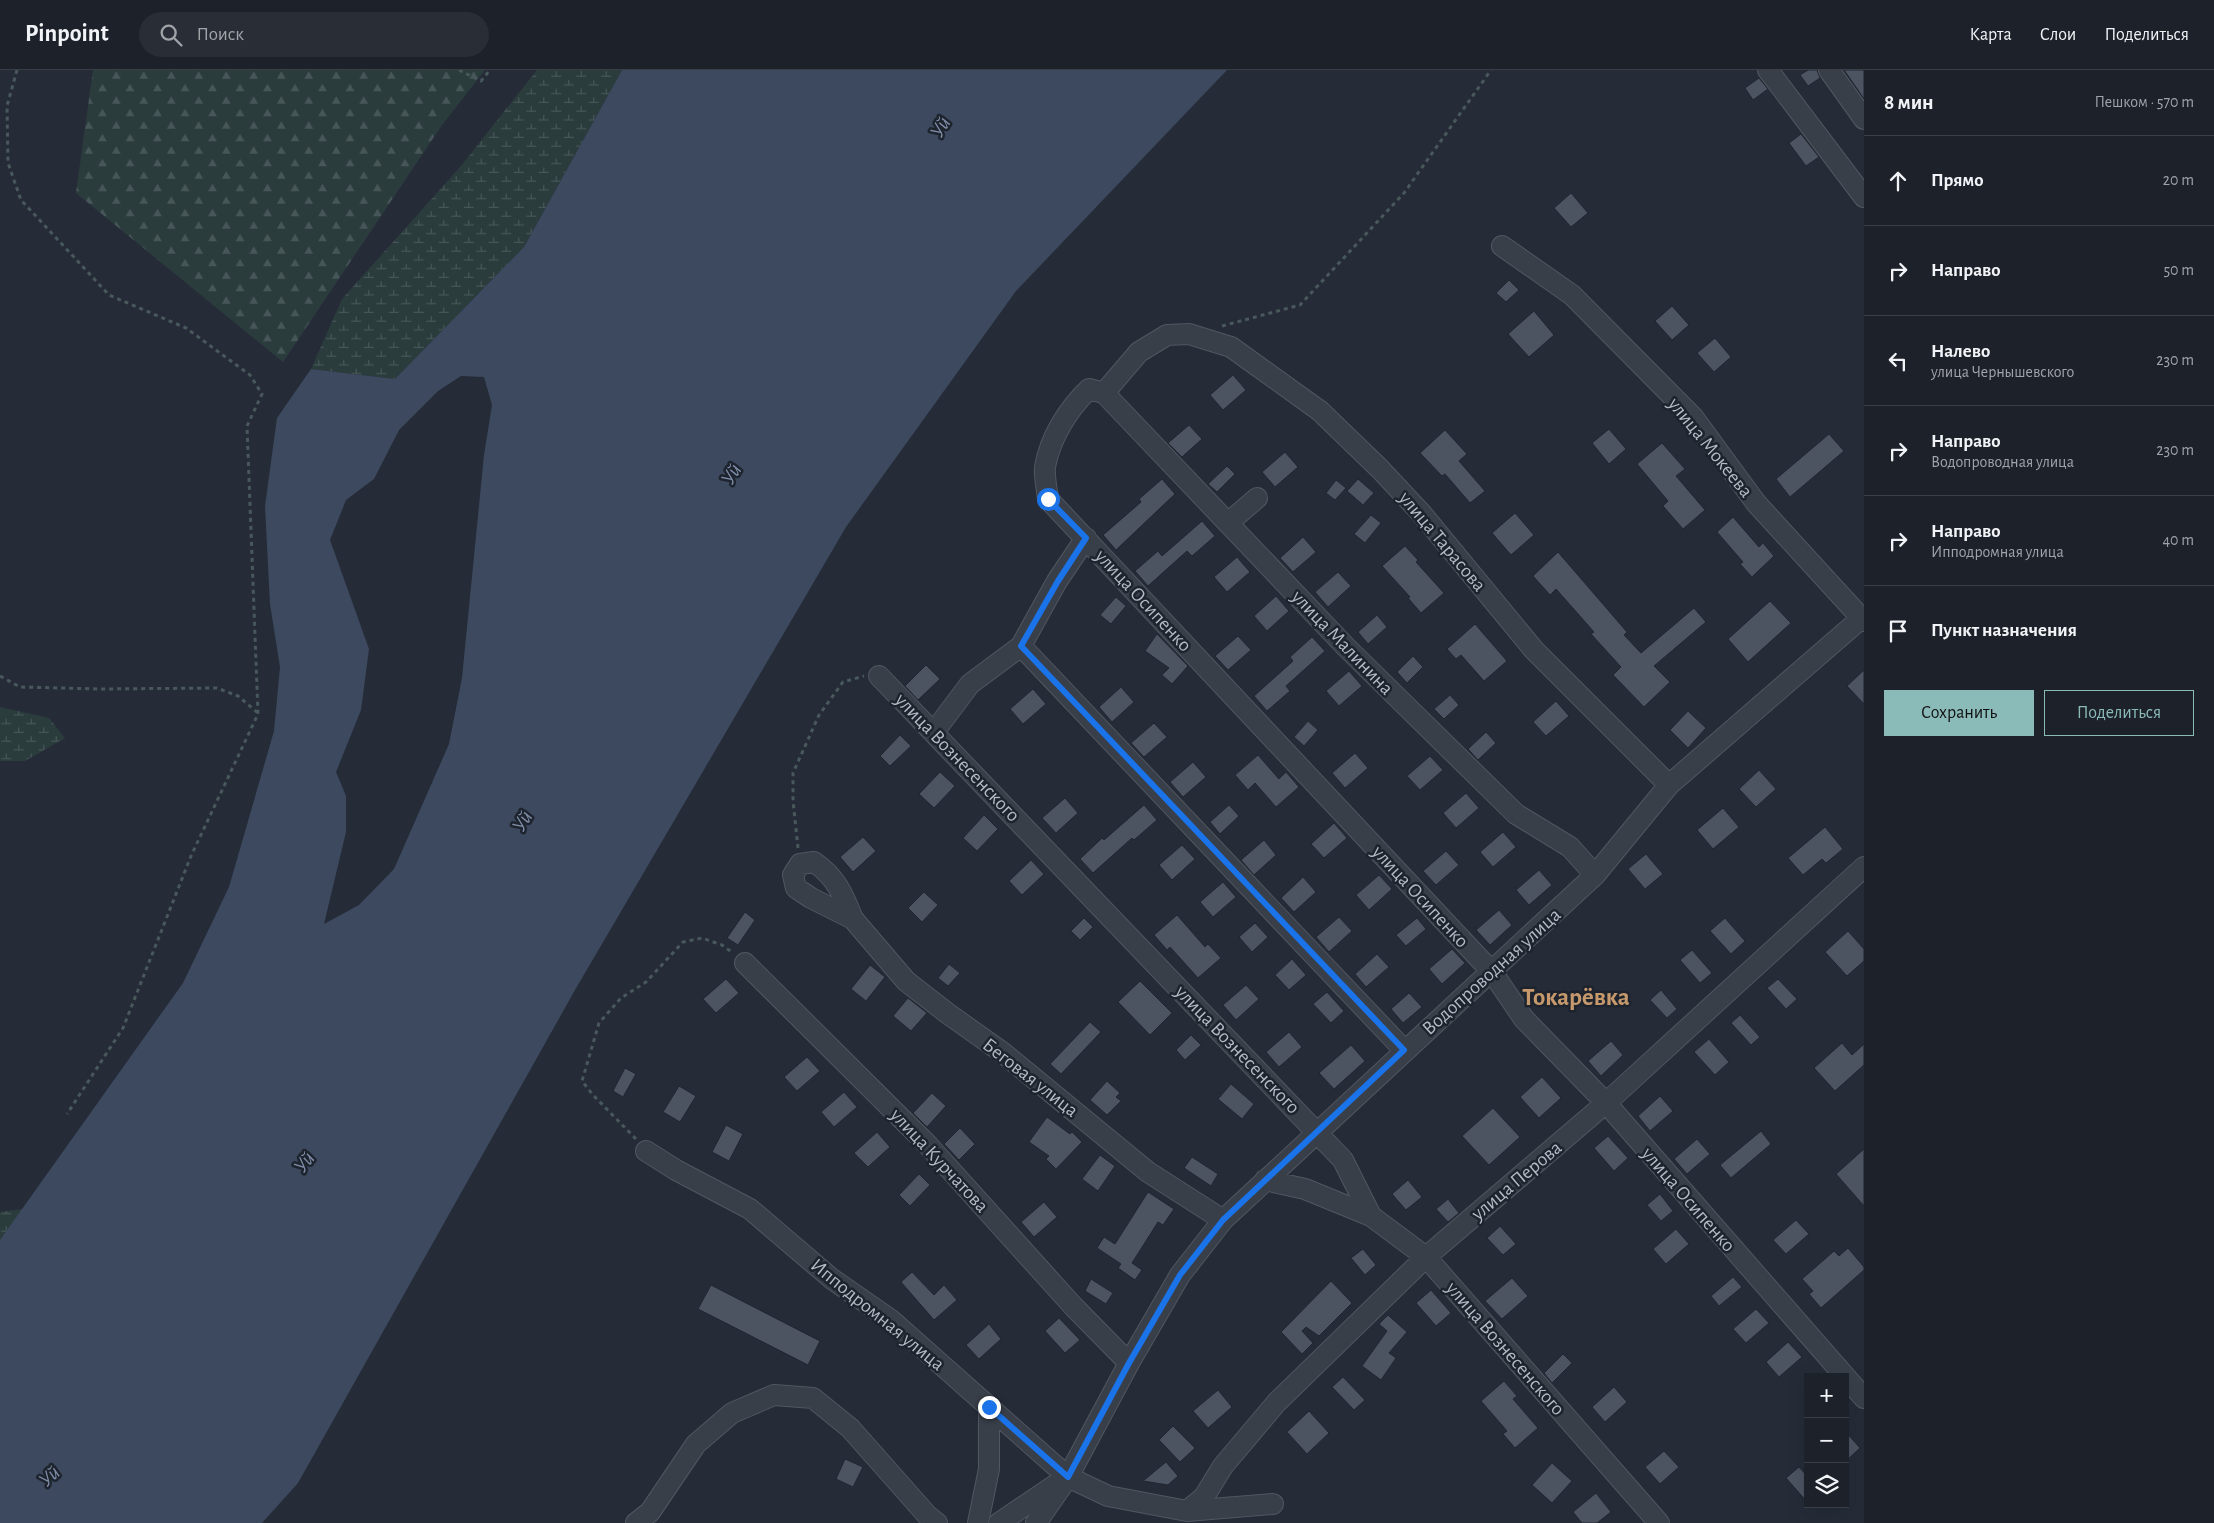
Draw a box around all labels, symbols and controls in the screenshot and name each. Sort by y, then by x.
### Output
search box [139,12,489,57]
icon: search [157,21,185,49]
text: Pinpoint [25,22,109,46]
text: Поиск [197,25,244,44]
text: Карта [1970,26,2012,44]
text: Слои [2040,26,2076,44]
text: Поделиться [2104,26,2189,44]
text: 8 мин [1884,92,1934,113]
text: Пешком · 570 m [2094,94,2194,110]
water label: Уй [926,113,955,141]
icon: ahead [1884,167,1912,195]
text: Прямо [1931,171,1984,190]
text: 20 m [2163,172,2194,188]
icon: right [1884,257,1912,285]
text: Направо [1931,261,2001,280]
text: 50 m [2163,262,2194,278]
text: Налево [1931,342,1990,361]
icon: left [1884,347,1912,375]
text: 230 m [2156,352,2194,368]
text: улица Чернышевского [1931,364,2074,380]
street label: улица Мокеева [1663,393,1756,501]
text: Направо [1931,432,2001,451]
icon: right [1884,437,1912,465]
text: 230 m [2156,442,2194,458]
text: Водопроводная улица [1931,454,2074,470]
water label: Уй [717,460,746,488]
street label: улица Тарасова [1394,487,1490,595]
route start [1037,488,1060,511]
text: Направо [1931,522,2001,541]
icon: right [1884,527,1912,555]
text: 40 m [2162,532,2194,548]
text: Ипподромная улица [1931,544,2064,560]
street label: улица Осипенко [1090,545,1195,656]
street label: улица Малинина [1287,586,1397,699]
icon: arrive [1884,617,1912,645]
text: Пункт назначения [1931,621,2077,640]
street label: улица Вознесенского [890,689,1023,826]
button: Сохранить [1884,690,2034,736]
button: Поделиться [2044,690,2194,736]
water label: Уй [508,807,537,835]
street label: улица Осипенко [1367,841,1472,952]
street label: Водопроводная улица [1419,905,1565,1039]
street label: улица Вознесенского [1170,981,1303,1118]
district label: Токарёвка [1522,985,1630,1010]
street label: Беговая улица [979,1034,1082,1121]
street label: улица Курчатова [886,1104,992,1216]
street label: улица Перова [1467,1137,1566,1225]
street label: улица Осипенко [1637,1143,1739,1256]
water label: Уй [290,1148,319,1177]
street label: Ипподромная улица [807,1255,948,1375]
street label: улица Вознесенского [1441,1277,1568,1419]
map controls [1804,1373,1849,1508]
button: + [1804,1373,1849,1418]
route end [978,1396,1001,1419]
button: − [1804,1418,1849,1463]
water label: Уй [35,1462,64,1491]
button: layers [1804,1463,1849,1508]

